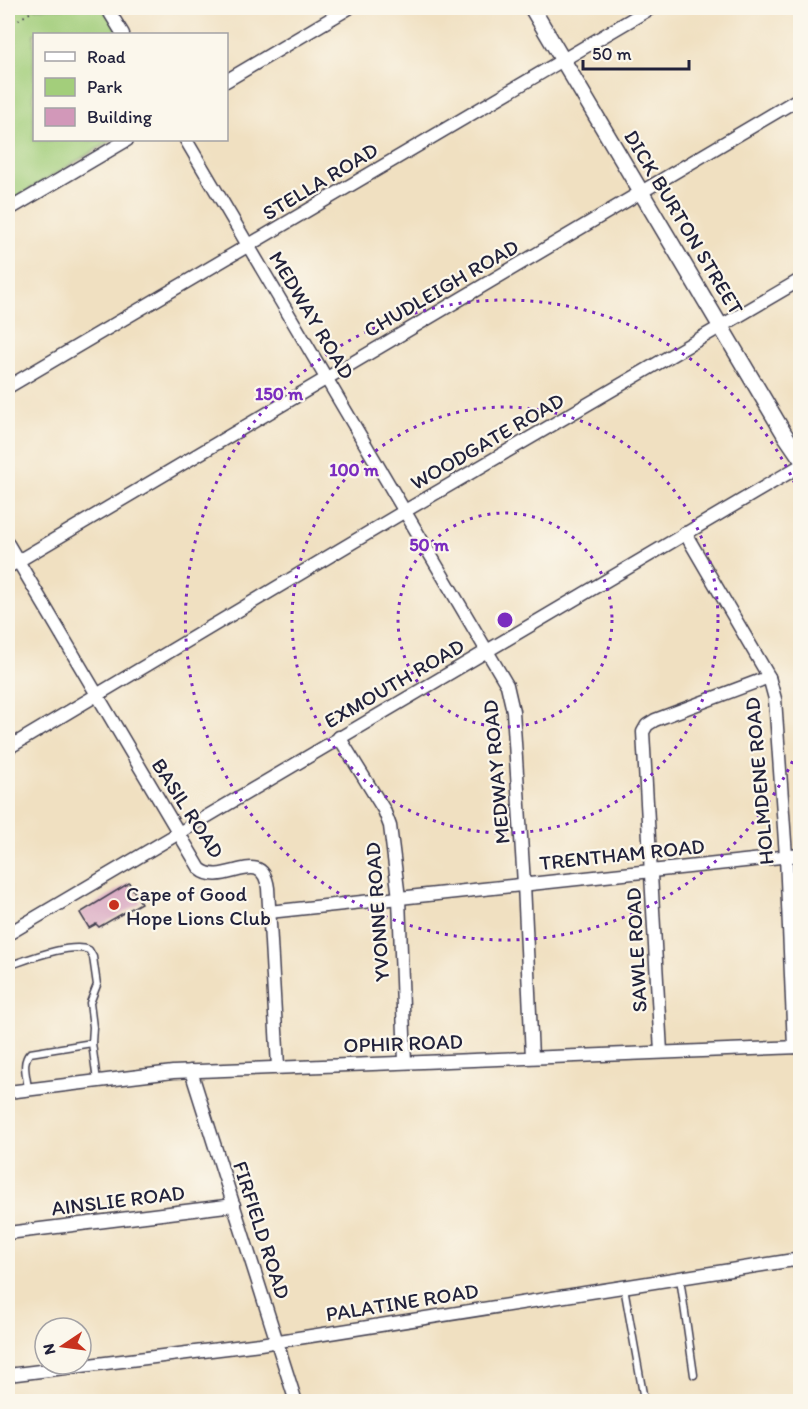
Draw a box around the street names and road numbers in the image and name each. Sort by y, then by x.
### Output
street label: DICK BURTON STREET [619,125,749,319]
street label: STELLA ROAD [258,137,382,225]
street label: CHUDLEIGH ROAD [359,234,523,342]
street label: MEDWAY ROAD [264,246,360,384]
street label: WOODGATE ROAD [406,387,568,495]
street label: EXMOUTH ROAD [319,633,469,733]
street label: HOLMDENE ROAD [739,696,779,866]
street label: MEDWAY ROAD [477,699,515,845]
street label: BASIL ROAD [146,753,230,863]
street label: TRENTHAM ROAD [538,833,706,875]
street label: YVONNE ROAD [360,841,394,983]
street label: SAWLE ROAD [620,887,652,1013]
street label: OPHIR ROAD [343,1028,463,1058]
street label: FIRFIELD ROAD [228,1158,296,1302]
street label: AINSLIE ROAD [50,1179,186,1221]
street label: PALATINE ROAD [324,1278,480,1326]

